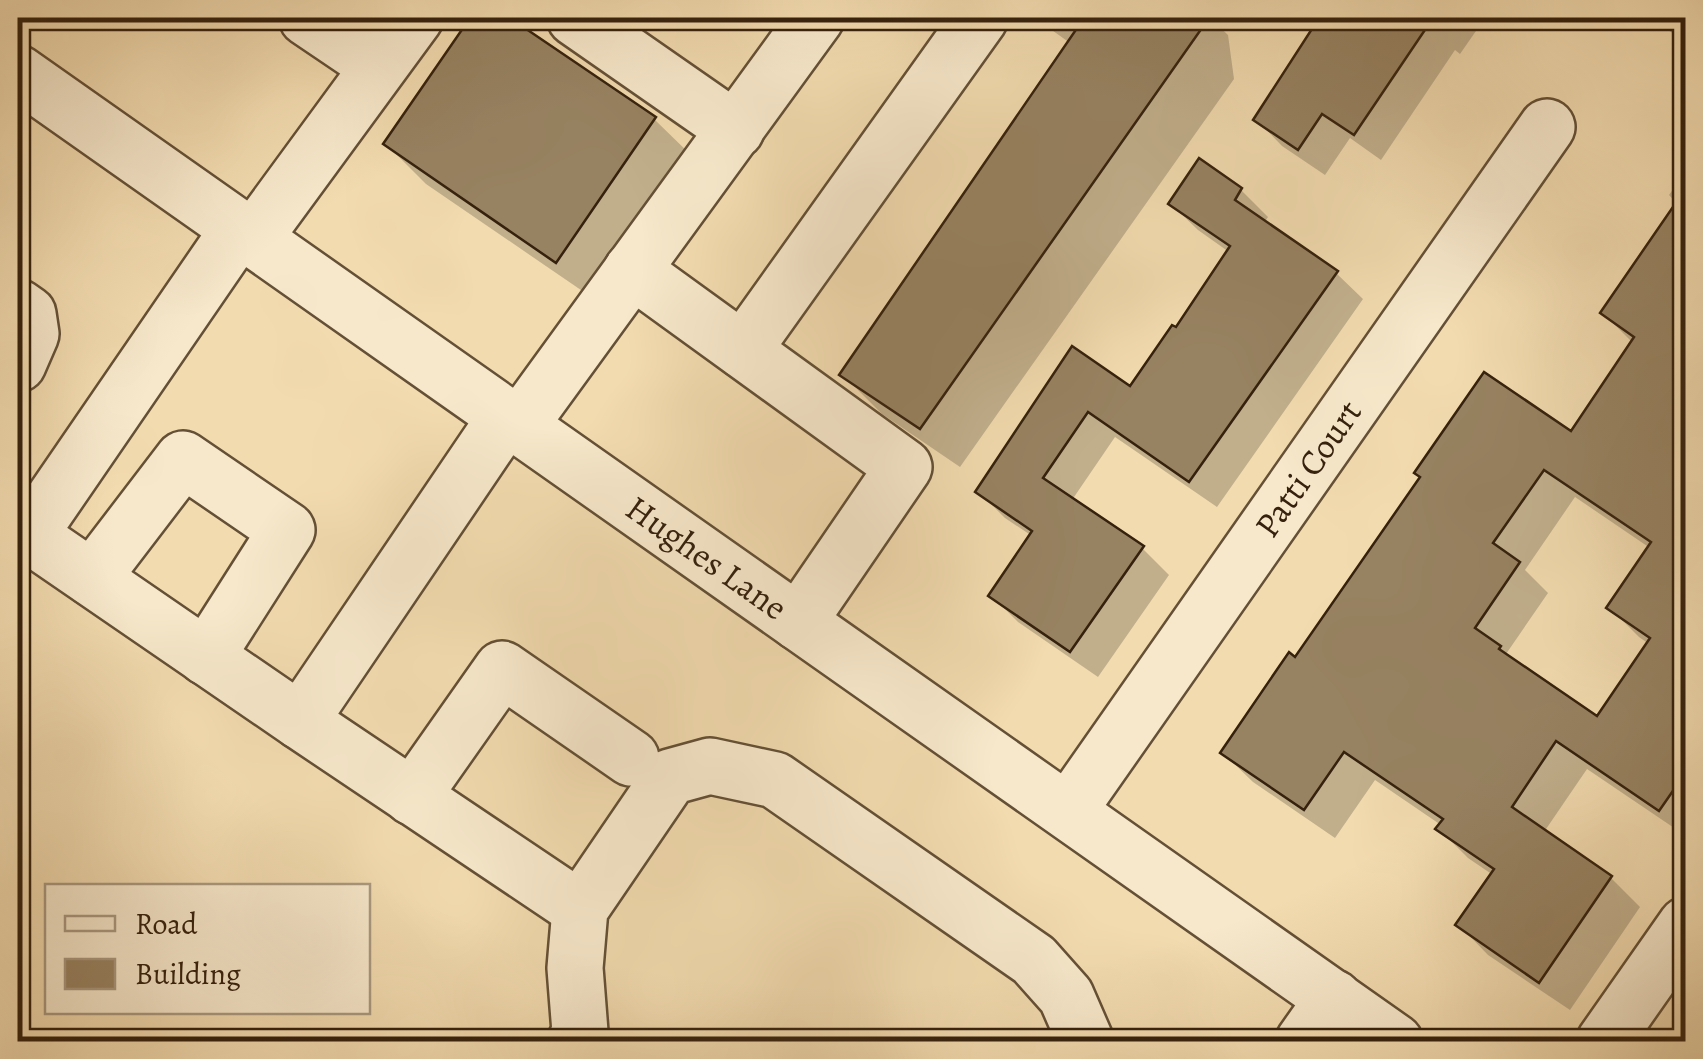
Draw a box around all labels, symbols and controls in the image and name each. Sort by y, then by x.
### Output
street label: Patti Court [1243,390,1373,547]
street label: Hughes Lane [616,484,797,631]
legend [45,884,370,1014]
text: Road [135,904,198,944]
text: Building [135,954,241,994]

